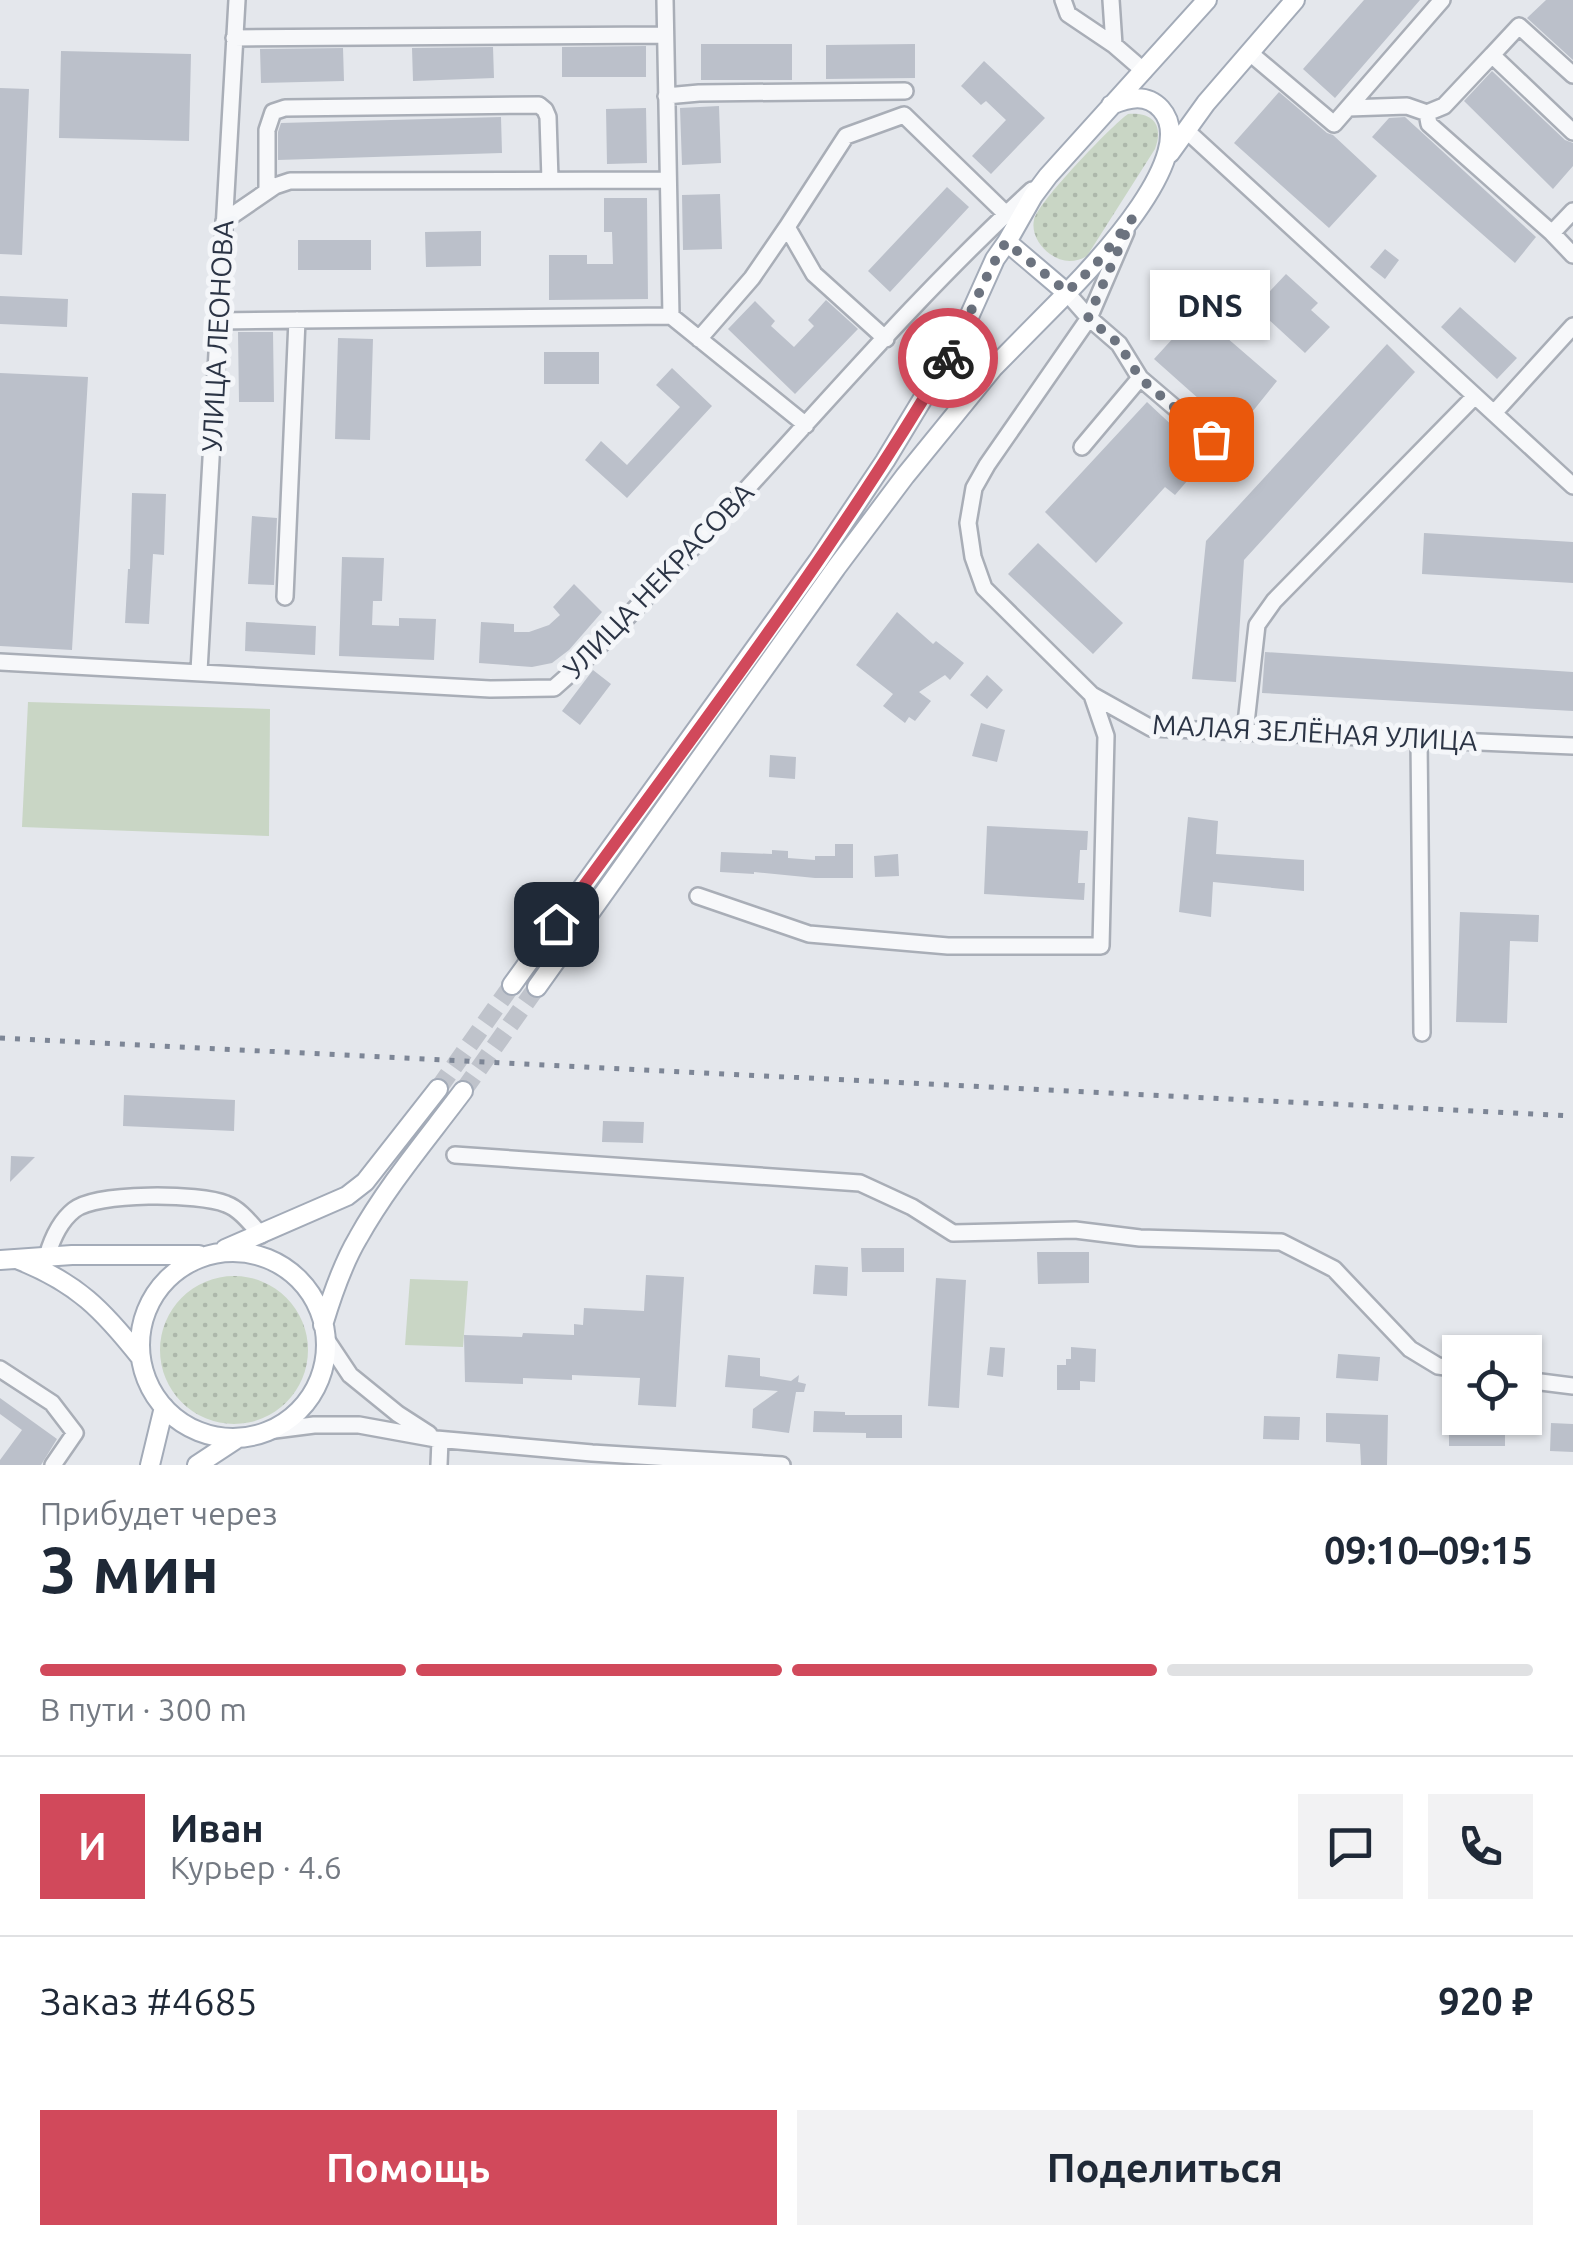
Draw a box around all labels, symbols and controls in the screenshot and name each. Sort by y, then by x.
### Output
street label: УЛИЦА ЛЕОНОВА [195,219,239,453]
callout: DNS [1151,269,1271,339]
text: DNS [1177,287,1243,323]
courier [898,308,998,408]
icon: bike [921,331,976,386]
pin [1169,397,1254,482]
icon: bag [1184,412,1239,467]
street label: УЛИЦА НЕКРАСОВА [557,476,759,684]
street label: МАЛАЯ ЗЕЛЁНАЯ УЛИЦА [1152,708,1478,756]
pin [514,882,599,967]
icon: home [529,897,584,952]
map controls [1442,1335,1542,1435]
button: locate [1442,1335,1542,1435]
text: Прибудет через [40,1495,278,1531]
text: 09:10–09:15 [1324,1529,1533,1571]
text: 3 мин [40,1532,219,1605]
text: В пути · 300 m [40,1691,247,1727]
button: chat [1298,1794,1403,1899]
button: phone [1428,1794,1533,1899]
text: Иван [170,1807,264,1849]
text: И [78,1825,107,1867]
text: Курьер · 4.6 [170,1849,342,1885]
text: Заказ #4685 [40,1980,258,2022]
text: 920 ₽ [1438,1980,1533,2022]
button: Помощь [40,2110,777,2225]
button: Поделиться [797,2110,1533,2225]

